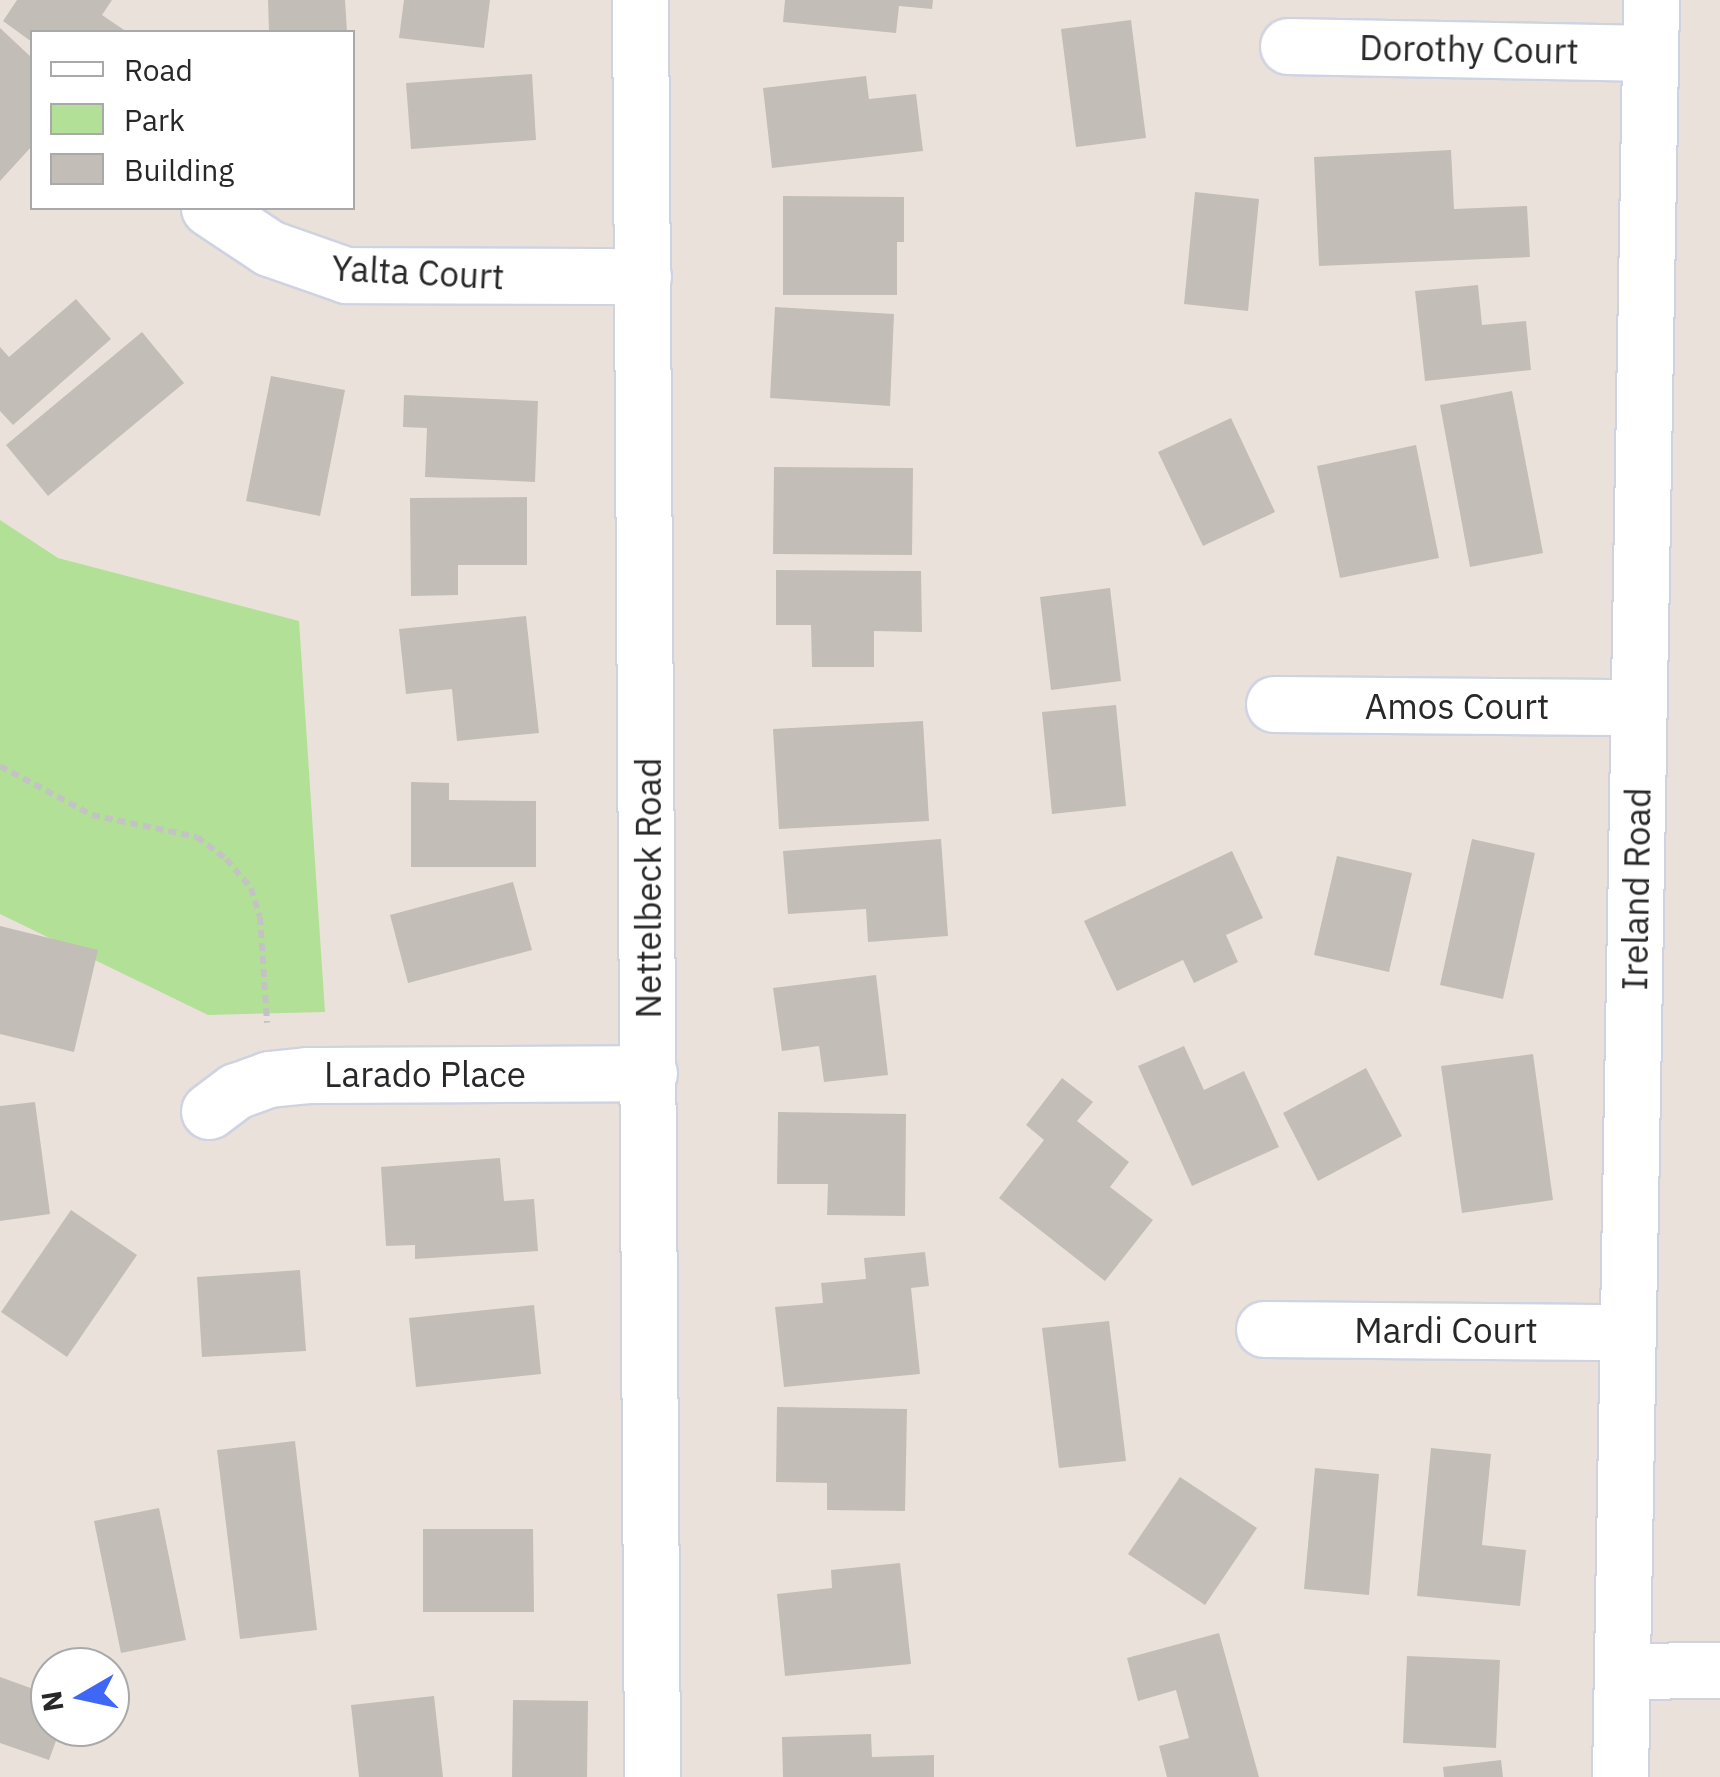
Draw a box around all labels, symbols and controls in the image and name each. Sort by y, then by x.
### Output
street label: Dorothy Court [1359,26,1579,72]
legend [30,30,355,210]
text: Road [124,50,193,89]
text: Park [124,100,185,139]
text: Building [124,150,234,189]
street label: Yalta Court [331,247,505,297]
street label: Amos Court [1365,685,1549,727]
street label: Nettelbeck Road [627,757,669,1019]
street label: Ireland Road [1613,787,1659,991]
street label: Larado Place [324,1053,526,1095]
street label: Mardi Court [1354,1309,1538,1351]
north arrow [30,1647,130,1747]
text: N [32,1689,72,1714]

